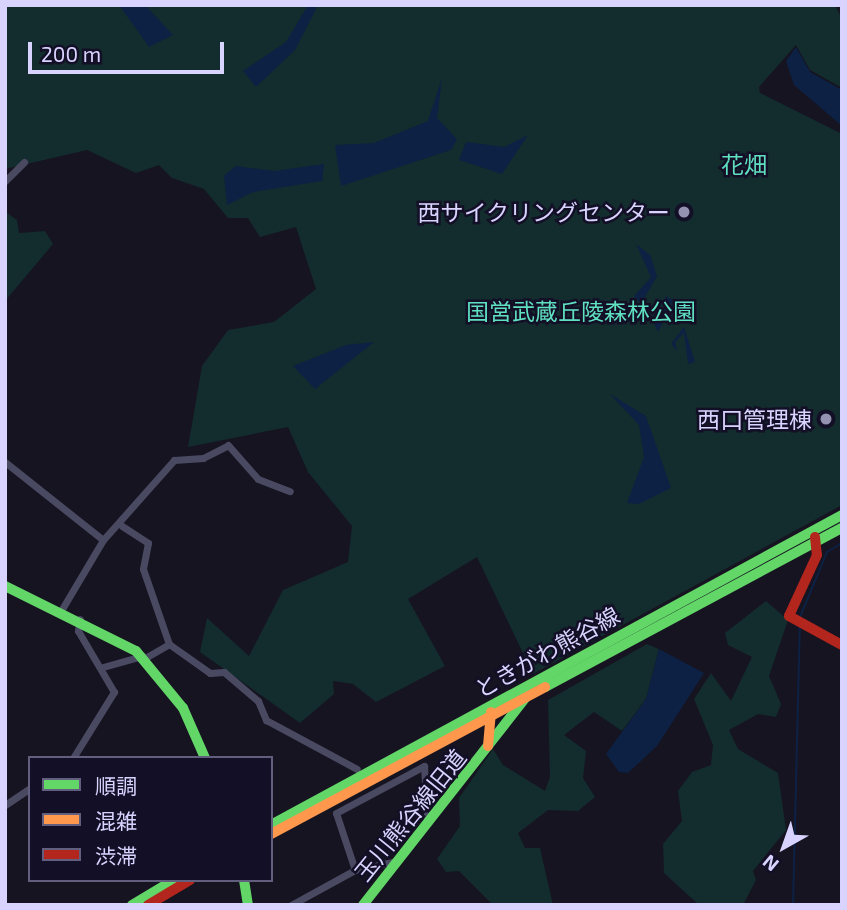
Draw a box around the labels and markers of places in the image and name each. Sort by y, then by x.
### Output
place label: 西サイクリングセンター [417,198,670,226]
marker: 西サイクリングセンター [676,204,692,220]
place label: 西口管理棟 [697,405,812,433]
marker: 西口管理棟 [818,411,834,427]

